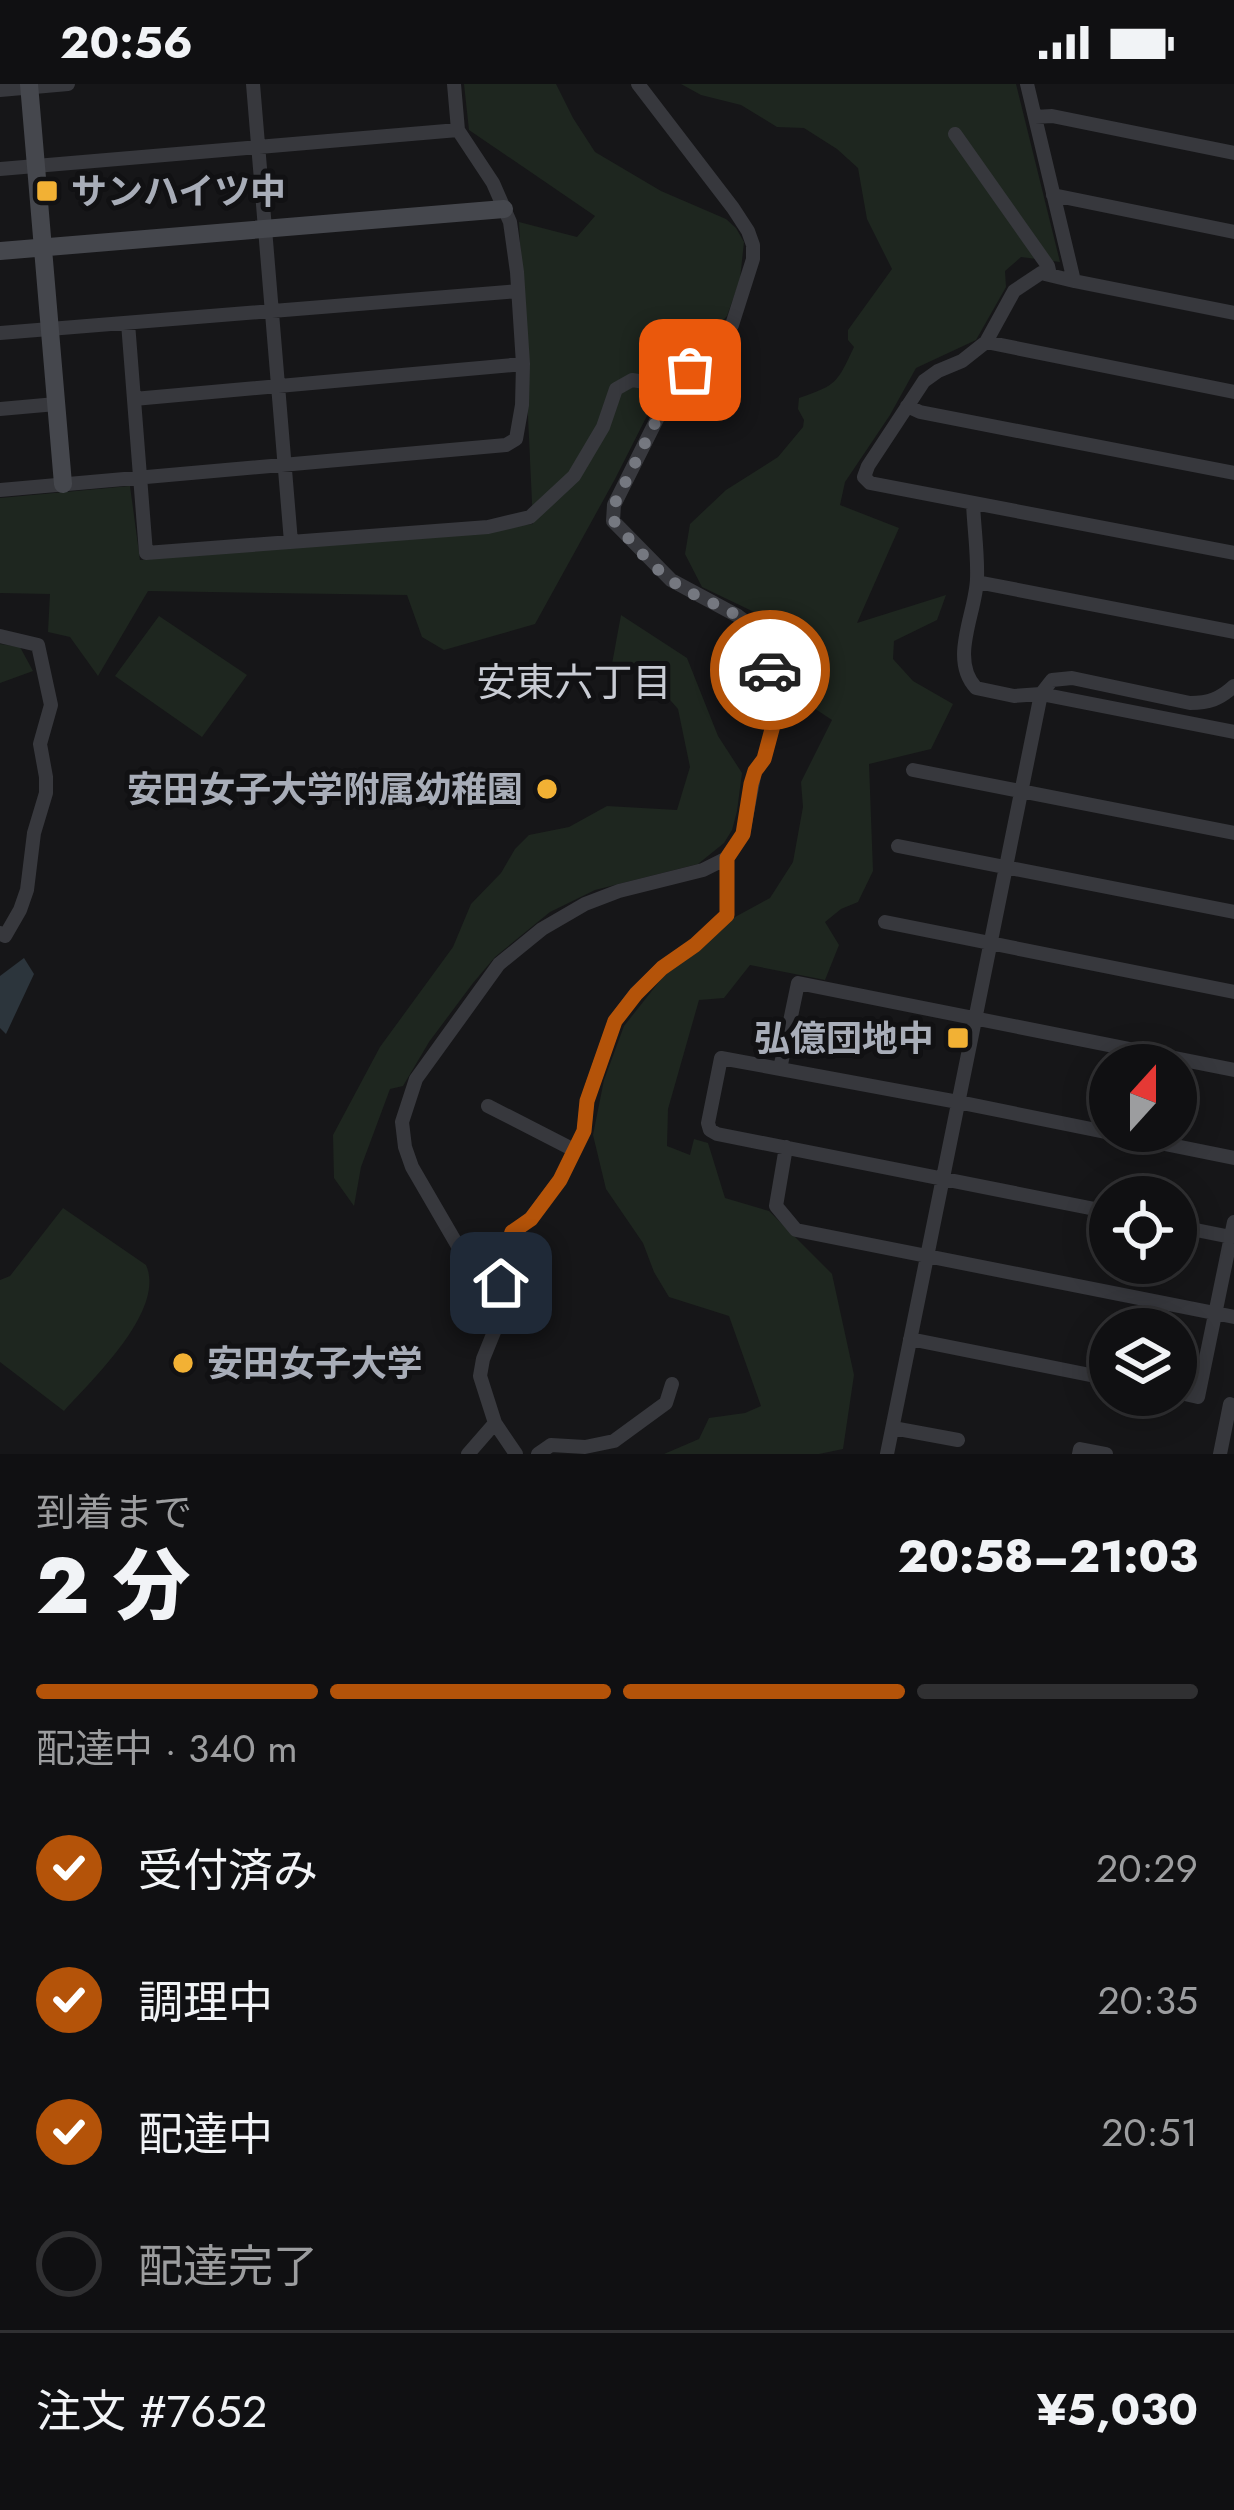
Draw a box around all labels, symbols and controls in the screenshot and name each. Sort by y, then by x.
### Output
text: 20:56 [60,10,193,75]
place label: サンハイツ中 [71,165,286,217]
marker: サンハイツ中 [34,178,60,204]
pin [639,319,741,421]
icon: bag [657,337,723,403]
courier [710,610,830,730]
icon: car [737,637,803,703]
district label: 安東六丁目 [476,654,672,711]
place label: 安田女子大学附属幼稚園 [127,763,523,815]
marker: 安田女子大学附属幼稚園 [534,776,560,802]
place label: 弘億団地中 [754,1012,934,1064]
marker: 弘億団地中 [945,1025,971,1051]
north arrow [1089,1044,1197,1152]
map controls [1089,1044,1197,1416]
button: locate [1089,1176,1197,1284]
pin [450,1232,552,1334]
icon: home [468,1250,534,1316]
button: layers [1089,1308,1197,1416]
place label: 安田女子大学 [207,1337,423,1389]
marker: 安田女子大学 [170,1350,196,1376]
text: 到着まで [36,1484,192,1541]
text: 20:58–21:03 [898,1524,1198,1589]
text: 2 分 [36,1530,191,1642]
text: 配達中 · 340 m [36,1720,298,1777]
icon: check [36,1835,102,1901]
text: 受付済み [138,1838,318,1903]
text: 20:29 [1096,1840,1198,1897]
icon: check [36,1967,102,2033]
text: 調理中 [138,1970,273,2035]
text: 20:35 [1097,1972,1198,2029]
icon: check [36,2099,102,2165]
text: 配達中 [138,2102,273,2167]
text: 20:51 [1101,2104,1198,2161]
text: 配達完了 [138,2234,318,2299]
text: ¥5,030 [1037,2377,1198,2442]
text: 注文 #7652 [36,2379,267,2444]

